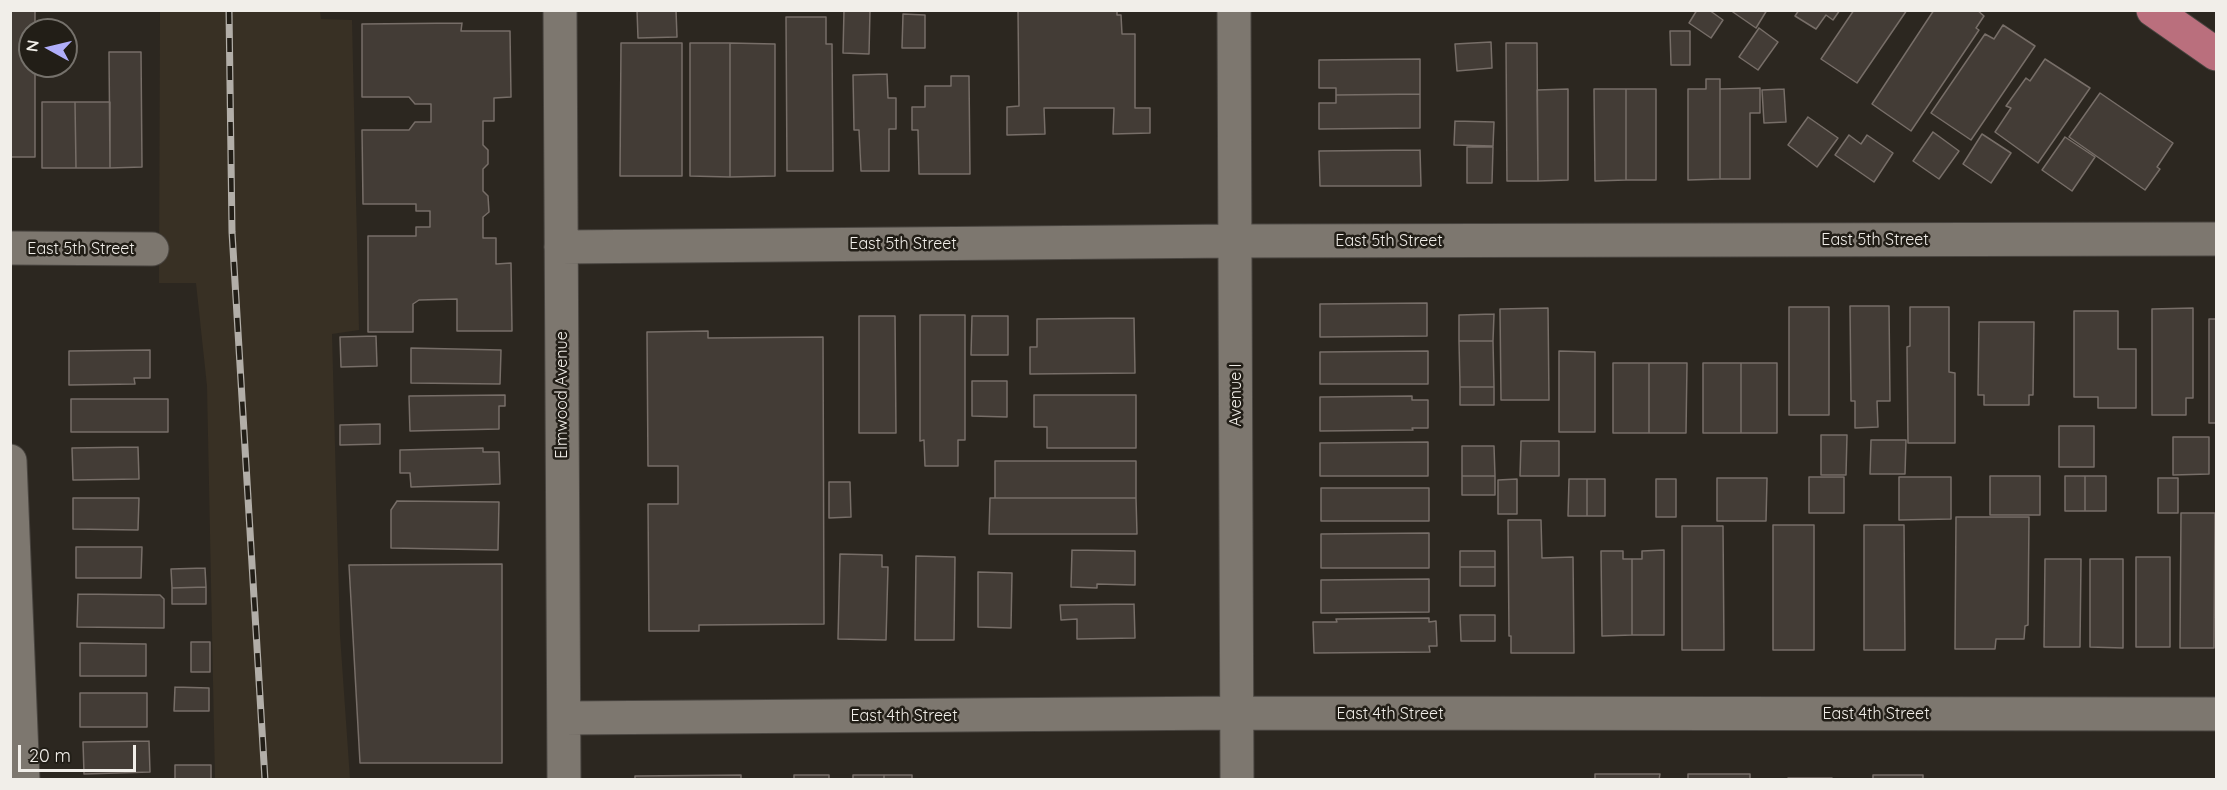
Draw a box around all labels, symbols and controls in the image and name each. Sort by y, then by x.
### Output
north arrow [18,18,78,78]
text: N [21,39,43,53]
street label: East 5th Street [1821,230,1929,250]
street label: East 5th Street [1335,231,1443,251]
street label: East 5th Street [849,234,957,254]
street label: East 5th Street [27,239,135,259]
street label: Elmwood Avenue [552,331,572,459]
street label: Avenue I [1226,363,1246,427]
street label: East 4th Street [1336,704,1444,724]
street label: East 4th Street [1822,704,1930,724]
street label: East 4th Street [850,706,958,726]
scale bar [21,733,140,771]
text: 20 m [29,744,71,767]

